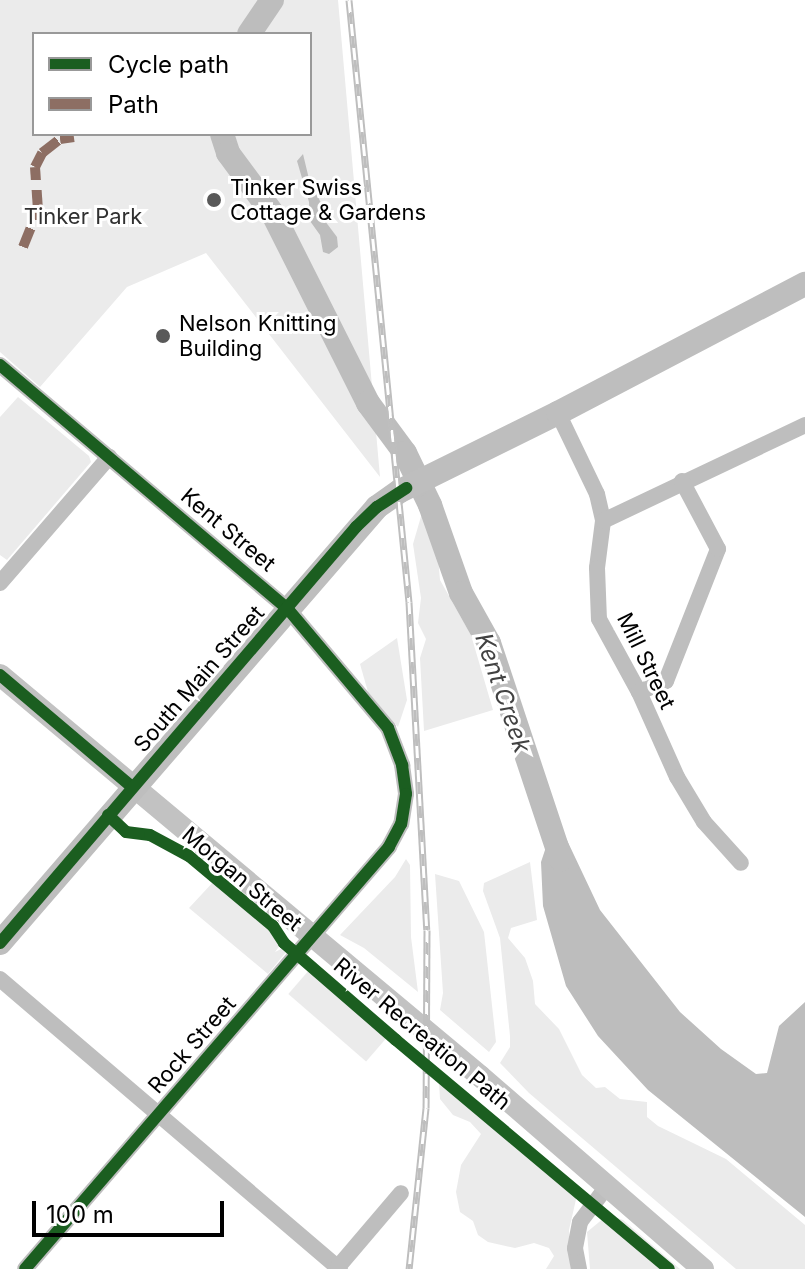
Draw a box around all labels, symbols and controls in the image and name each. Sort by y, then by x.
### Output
legend [32,32,312,136]
text: Cycle path [108,50,229,79]
text: Path [108,90,159,119]
place label: Tinker Swiss Cottage & Gardens [230,174,426,226]
marker: Tinker Swiss Cottage & Gardens [205,191,223,209]
park label: Tinker Park [24,204,142,230]
place label: Nelson Knitting Building [179,310,337,362]
marker: Nelson Knitting Building [154,327,172,345]
street label: Kent Street [175,483,281,577]
street label: South Main Street [128,600,270,758]
street label: Mill Street [611,608,681,714]
water label: Kent Creek [469,629,537,757]
street label: Morgan Street [177,821,307,937]
street label: River Recreation Path [328,952,516,1116]
street label: Rock Street [143,991,241,1099]
scale bar [36,1185,228,1235]
text: 100 m [46,1200,114,1229]

